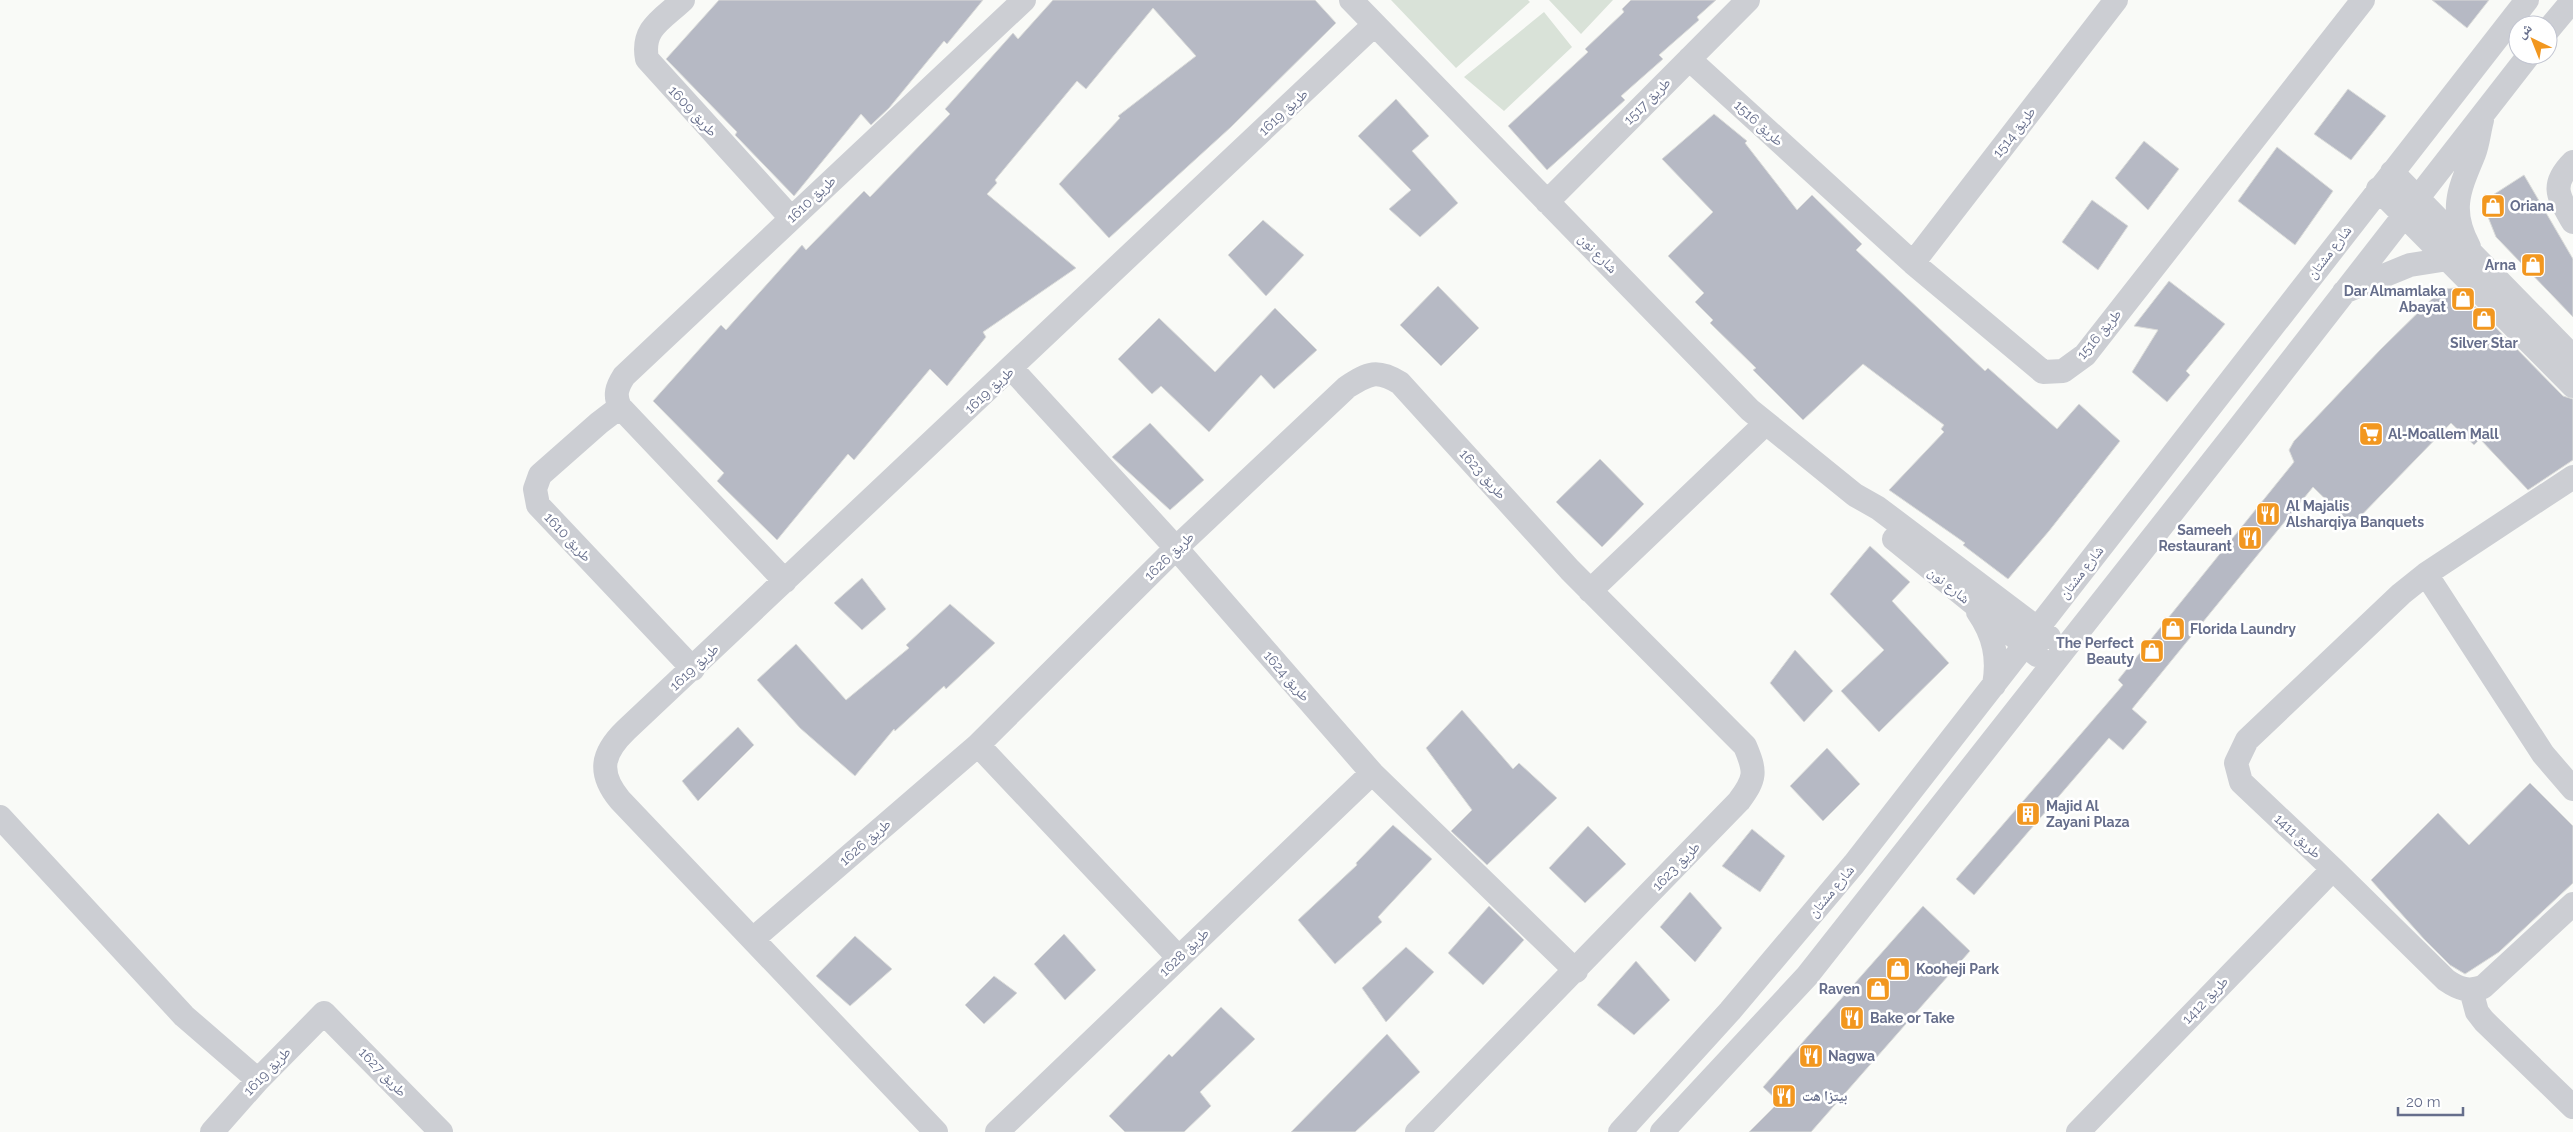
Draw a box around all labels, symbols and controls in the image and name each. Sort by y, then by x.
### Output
north arrow [2508,15,2558,65]
text: ش [2513,19,2536,42]
street label: طريق 1517 [1620,74,1675,129]
street label: طريق 1609 [664,82,720,141]
street label: طريق 1619 [1255,85,1312,140]
street label: طريق 1516 [1730,97,1787,151]
street label: طريق 1514 [1989,104,2040,162]
street label: طريق 1610 [783,172,840,227]
shop icon: Oriana [2480,193,2506,219]
place label: Oriana [2510,198,2554,214]
street label: شارع مشتان [2303,222,2356,283]
street label: شارع نون [1574,230,1621,277]
shop icon: Arna [2520,252,2546,278]
place label: Arna [2485,257,2516,273]
place label: Dar Almamlaka Abayat [2344,283,2447,315]
shop icon: Dar Almamlaka Abayat [2450,286,2476,312]
street label: طريق 1516 [2073,306,2126,364]
shop icon: Silver Star [2471,306,2497,332]
place label: Silver Star [2450,335,2518,351]
street label: طريق 1619 [961,363,1018,418]
supermarket icon: Al-Moallem Mall [2358,421,2384,447]
place label: Al-Moallem Mall [2388,426,2499,442]
street label: طريق 1623 [1455,446,1510,504]
place label: Al Majalis Alsharqiya Banquets [2286,498,2424,530]
restaurant icon: Al Majalis Alsharqiya Banquets [2255,501,2281,527]
street label: طريق 1610 [540,509,595,566]
place label: Sameeh Restaurant [2158,522,2233,554]
restaurant icon: Sameeh Restaurant [2237,525,2263,551]
street label: طريق 1626 [1141,529,1198,585]
street label: شارع مشتان [2055,542,2108,603]
street label: شارع نون [1924,563,1973,608]
shop icon: Florida Laundry [2160,616,2186,642]
place label: Florida Laundry [2190,621,2296,637]
place label: The Perfect Beauty [2056,635,2135,667]
shop icon: The Perfect Beauty [2139,638,2165,664]
street label: طريق 1619 [666,640,723,695]
street label: طريق 1624 [1259,647,1313,706]
place label: Majid Al Zayani Plaza [2046,798,2130,830]
building icon: Majid Al Zayani Plaza [2015,801,2041,827]
street label: طريق 1411 [2270,810,2325,863]
street label: طريق 1626 [836,815,895,870]
street label: طريق 1623 [1649,838,1705,895]
street label: شارع مشتان [1805,862,1859,921]
street label: طريق 1628 [1156,925,1213,981]
shop icon: Kooheji Park [1885,956,1911,982]
place label: Kooheji Park [1916,961,1999,977]
street label: طريق 1412 [2179,973,2233,1028]
shop icon: Raven [1865,976,1891,1002]
place label: Raven [1819,981,1860,997]
restaurant icon: Bake or Take [1839,1005,1865,1031]
place label: Bake or Take [1870,1010,1955,1026]
restaurant icon: Nagwa [1798,1043,1824,1069]
street label: طريق 1619 [240,1044,295,1100]
street label: طريق 1627 [354,1044,410,1101]
place label: Nagwa [1828,1048,1875,1064]
restaurant icon: بيتزا هت [1771,1083,1797,1109]
scale bar [2398,1084,2463,1116]
place label: بيتزا هت [1802,1088,1848,1105]
text: 20 m [2406,1093,2441,1111]

